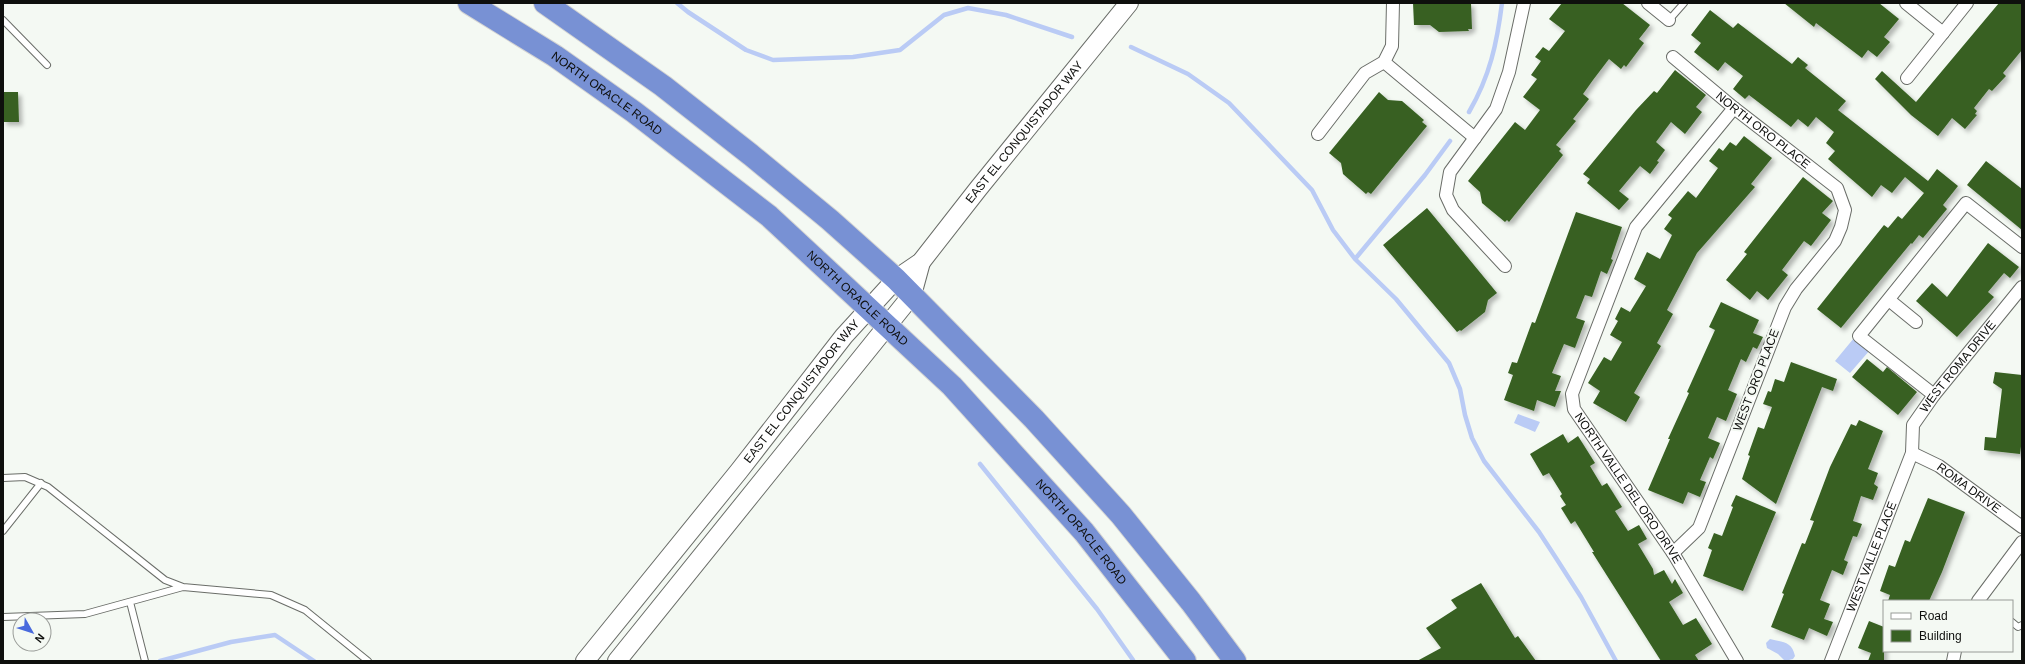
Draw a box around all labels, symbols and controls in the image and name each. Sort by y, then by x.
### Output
street label: NORTH ORACLE ROAD [549,49,665,138]
street label: EAST EL CONQUISTADOR WAY [963,58,1086,206]
street label: NORTH ORO PLACE [1713,89,1813,171]
street label: NORTH ORACLE ROAD [804,248,911,349]
street label: EAST EL CONQUISTADOR WAY [741,317,862,466]
street label: WEST ROMA DRIVE [1917,318,1999,415]
street label: WEST ORO PLACE [1730,327,1782,433]
street label: NORTH VALLE DEL ORO DRIVE [1572,410,1685,566]
street label: ROMA DRIVE [1934,460,2003,516]
street label: NORTH ORACLE ROAD [1033,476,1130,588]
street label: WEST VALLE PLACE [1844,500,1899,614]
legend [1883,600,2013,652]
text: Road [1919,609,1948,623]
north arrow [12,612,52,652]
text: Building [1919,629,1962,643]
text: N [33,631,47,645]

